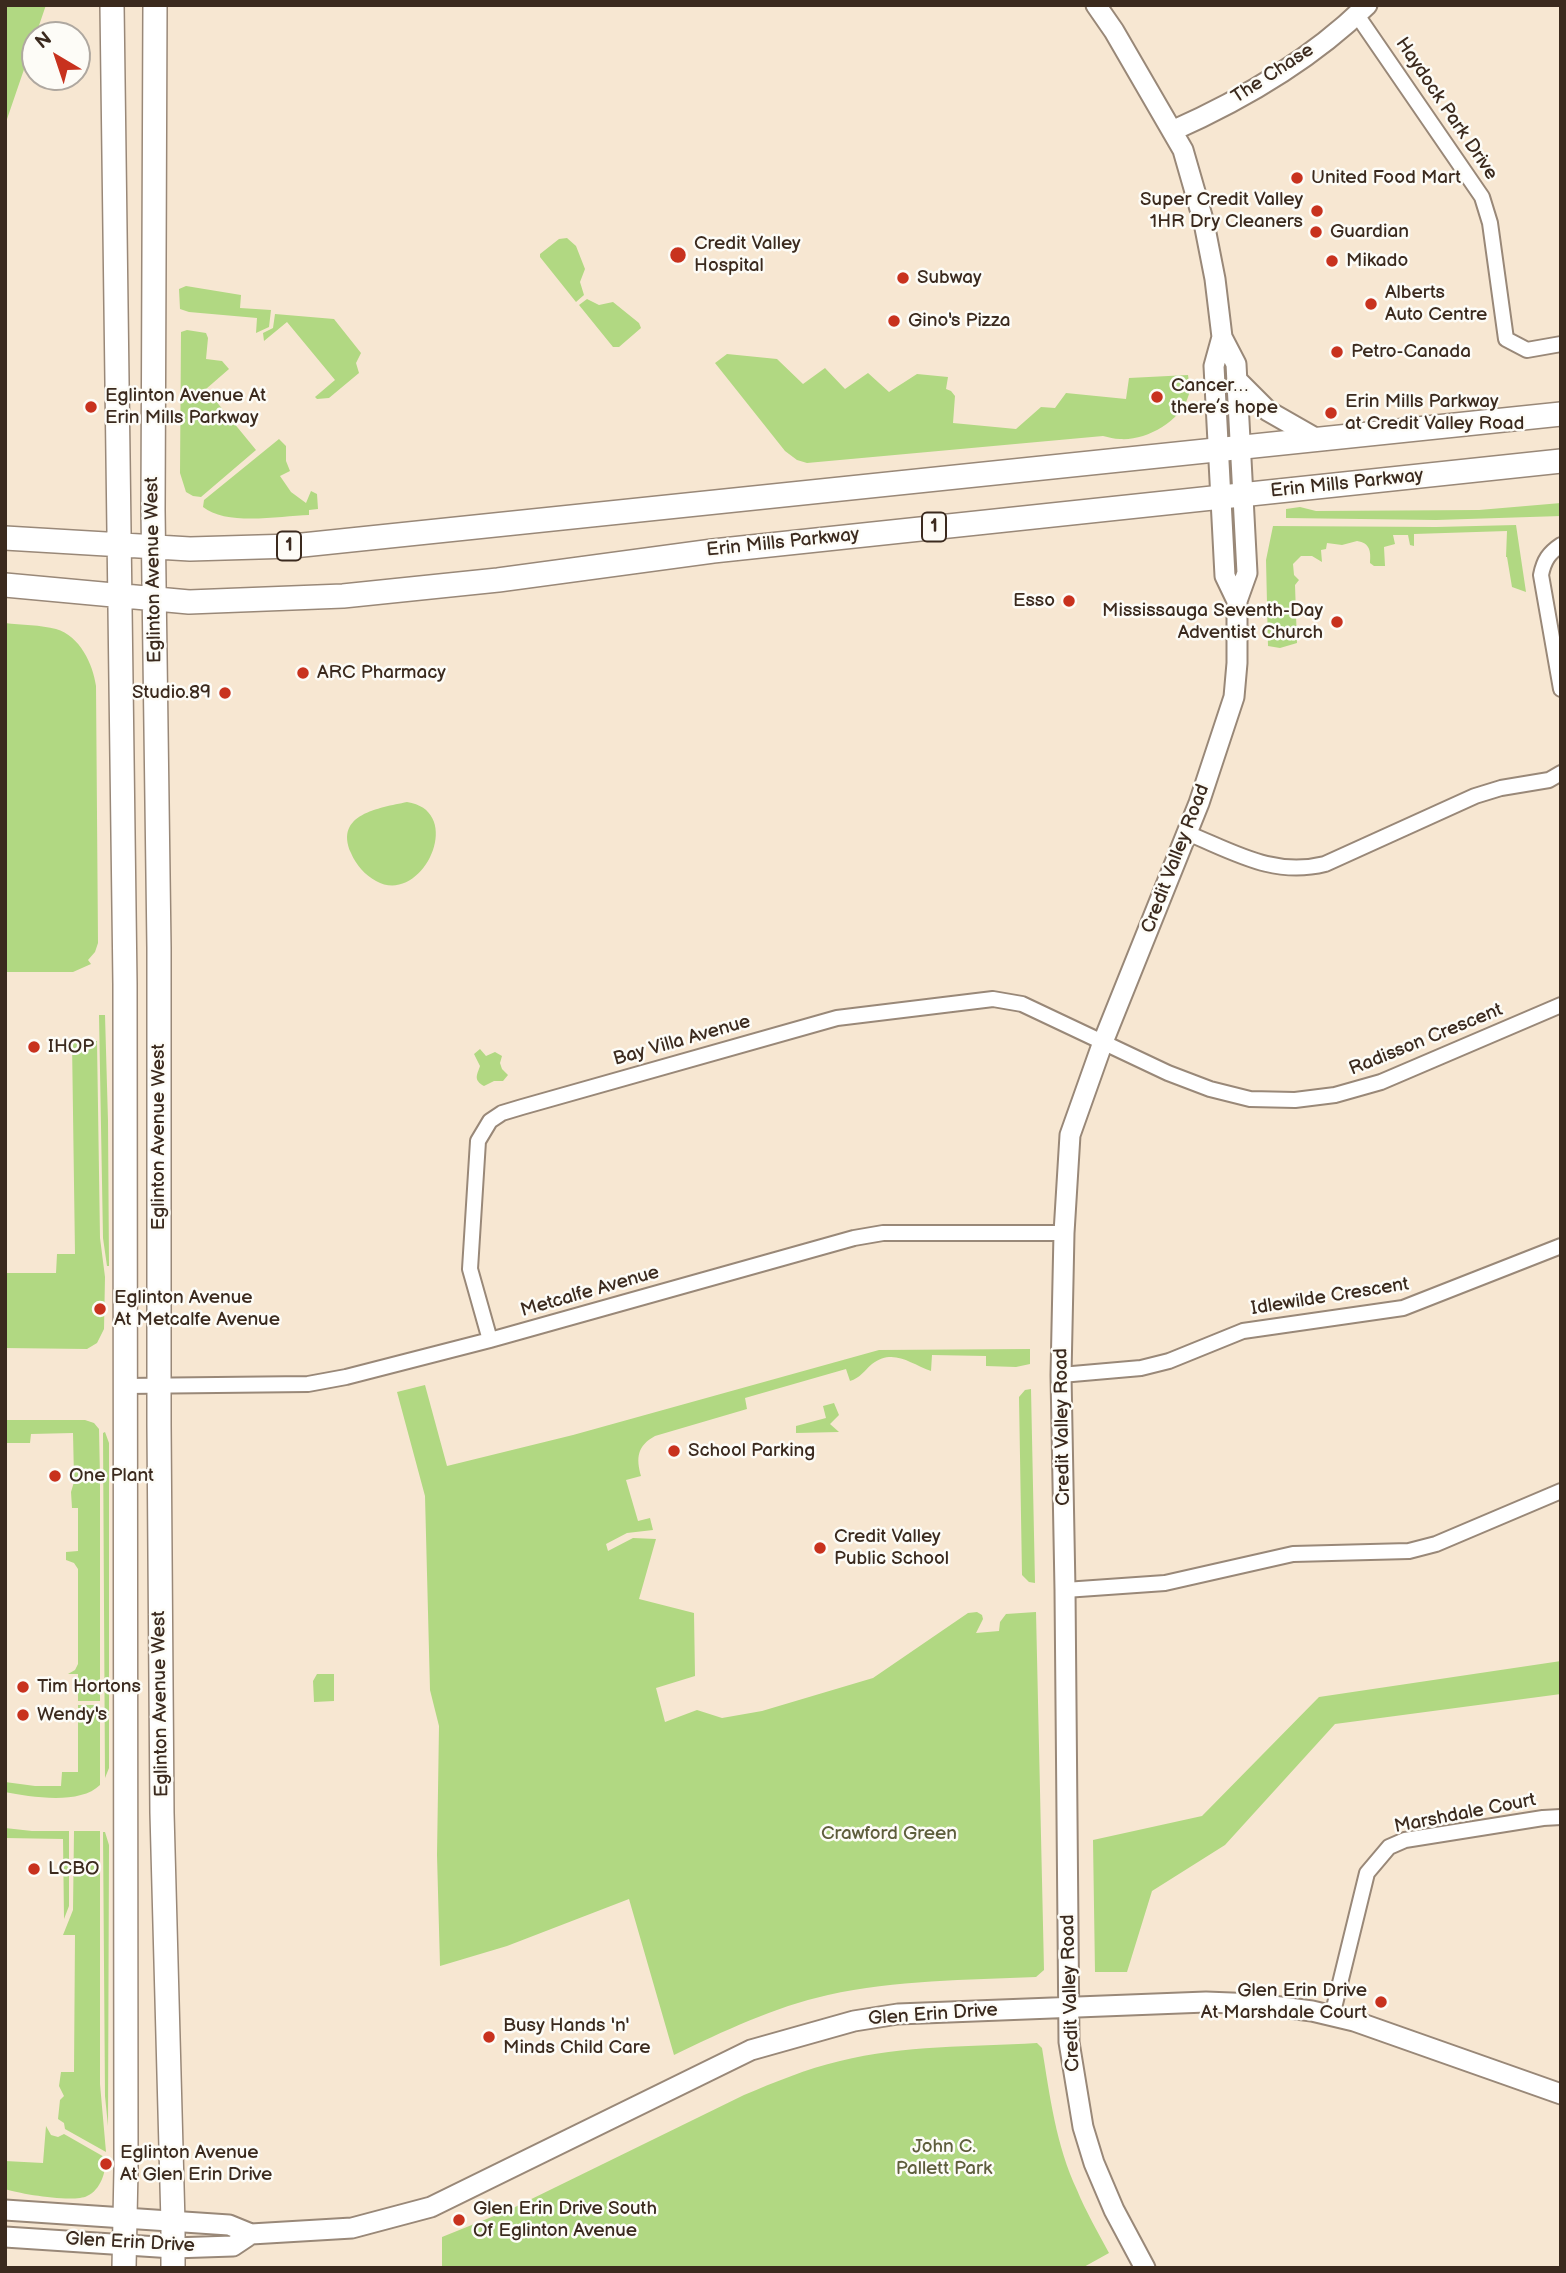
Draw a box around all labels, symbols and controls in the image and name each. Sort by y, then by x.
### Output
north arrow [21,21,91,91]
text: N [31,27,57,54]
street label: Haydock Park Drive [1390,33,1502,185]
street label: The Chase [1228,39,1318,109]
place label: United Food Mart [1311,167,1461,189]
marker: United Food Mart [1289,170,1305,186]
place label: Super Credit Valley 1HR Dry Cleaners [1140,189,1303,233]
marker: Super Credit Valley 1HR Dry Cleaners [1309,203,1325,219]
place label: Guardian [1330,221,1409,243]
marker: Guardian [1308,224,1324,240]
place label: Credit Valley Hospital [694,233,801,277]
marker: Credit Valley Hospital [668,245,688,265]
place label: Mikado [1346,250,1408,272]
marker: Mikado [1324,253,1340,269]
place label: Subway [917,267,982,289]
marker: Subway [895,270,911,286]
place label: Alberts Auto Centre [1385,282,1487,326]
marker: Alberts Auto Centre [1363,296,1379,312]
place label: Gino's Pizza [908,310,1011,332]
marker: Gino's Pizza [886,313,902,329]
place label: Petro-Canada [1351,341,1471,363]
marker: Petro-Canada [1329,344,1345,360]
place label: Cancer… there’s hope [1171,375,1278,419]
place label: Eglinton Avenue At Erin Mills Parkway [105,385,266,429]
marker: Cancer… there’s hope [1149,389,1165,405]
place label: Erin Mills Parkway at Credit Valley Road [1345,391,1524,435]
marker: Eglinton Avenue At Erin Mills Parkway [83,399,99,415]
marker: Erin Mills Parkway at Credit Valley Road [1323,405,1339,421]
street label: Erin Mills Parkway [1269,465,1425,503]
street label: Eglinton Avenue West [141,477,167,663]
road number: 1 [922,512,946,542]
street label: Erin Mills Parkway [705,524,861,562]
road number: 1 [277,532,301,560]
place label: Esso [1013,590,1055,612]
marker: Esso [1061,593,1077,609]
place label: Mississauga Seventh-Day Adventist Church [1102,600,1323,644]
marker: Mississauga Seventh-Day Adventist Church [1329,614,1345,630]
place label: ARC Pharmacy [317,662,446,684]
marker: ARC Pharmacy [295,665,311,681]
place label: Studio.89 [132,682,211,704]
marker: Studio.89 [217,685,233,701]
street label: Credit Valley Road [1137,781,1215,937]
street label: Radisson Crescent [1346,999,1506,1081]
street label: Bay Villa Avenue [611,1011,753,1071]
place label: IHOP [48,1036,94,1058]
marker: IHOP [26,1039,42,1055]
street label: Eglinton Avenue West [148,1044,170,1230]
street label: Metcalfe Avenue [518,1261,662,1323]
street label: Idlewilde Crescent [1250,1273,1410,1321]
place label: Eglinton Avenue At Metcalfe Avenue [114,1287,280,1331]
marker: Eglinton Avenue At Metcalfe Avenue [92,1301,108,1317]
street label: Credit Valley Road [1050,1348,1076,1506]
place label: School Parking [688,1440,815,1462]
marker: School Parking [666,1443,682,1459]
place label: One Plant [69,1465,154,1487]
marker: One Plant [47,1468,63,1484]
place label: Credit Valley Public School [834,1526,949,1570]
marker: Credit Valley Public School [812,1540,828,1556]
street label: Eglinton Avenue West [148,1611,174,1797]
place label: Tim Hortons [37,1676,141,1698]
marker: Tim Hortons [15,1679,31,1695]
place label: Wendy's [37,1704,107,1726]
marker: Wendy's [15,1707,31,1723]
street label: Marshdale Court [1392,1789,1538,1839]
park label: Crawford Green [821,1823,957,1845]
place label: LCBO [48,1858,99,1880]
marker: LCBO [26,1861,42,1877]
street label: Credit Valley Road [1057,1914,1085,2072]
place label: Glen Erin Drive At Marshdale Court [1201,1980,1367,2024]
marker: Glen Erin Drive At Marshdale Court [1373,1994,1389,2010]
street label: Glen Erin Drive [867,1999,999,2031]
place label: Busy Hands 'n' Minds Child Care [503,2015,651,2059]
marker: Busy Hands 'n' Minds Child Care [481,2029,497,2045]
park label: John C. Pallett Park [896,2136,992,2180]
place label: Eglinton Avenue At Glen Erin Drive [120,2142,272,2186]
marker: Eglinton Avenue At Glen Erin Drive [98,2156,114,2172]
place label: Glen Erin Drive South Of Eglinton Avenue [473,2198,657,2242]
marker: Glen Erin Drive South Of Eglinton Avenue [451,2212,467,2228]
street label: Glen Erin Drive [65,2228,195,2258]

